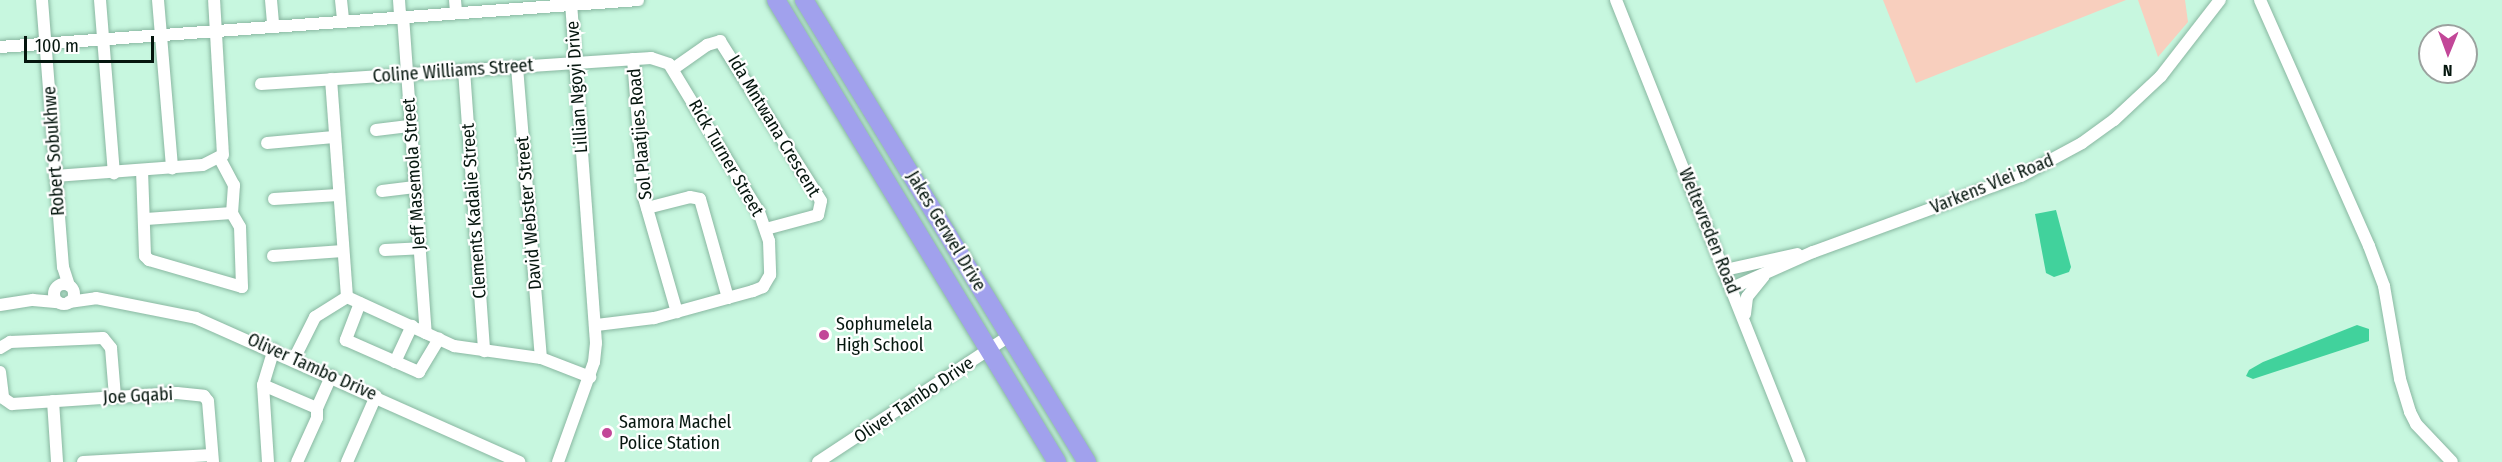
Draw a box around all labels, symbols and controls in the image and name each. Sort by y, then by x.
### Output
street label: Lillian Ngoyi Drive [562,20,592,154]
scale bar [27,24,158,62]
north arrow [2418,24,2478,84]
text: 100 m [35,35,79,57]
street label: Ida Mntwana Crescent [723,51,825,201]
street label: Coline Williams Street [372,55,534,87]
text: N [2443,61,2453,80]
street label: Sol Plaatjies Road [623,67,657,201]
street label: Robert Sobukhwe [39,85,69,217]
street label: Rick Turner Street [684,96,768,220]
street label: Jeff Masemola Street [398,97,430,251]
street label: Clements Kadalie Street [457,123,491,299]
street label: David Webster Street [512,135,546,291]
street label: Varkens Vlei Road [1927,149,2057,219]
street label: Weltevreden Road [1674,165,1744,297]
street label: Jakes Gerwel Drive [902,167,990,295]
place label: Sophumelela High School [836,314,933,356]
marker: Sophumelela High School [817,328,831,342]
street label: Oliver Tambo Drive [244,329,380,405]
street label: Oliver Tambo Drive [850,352,978,448]
street label: Joe Gqabi [102,383,174,409]
place label: Samora Machel Police Station [619,412,731,454]
marker: Samora Machel Police Station [600,426,614,440]

